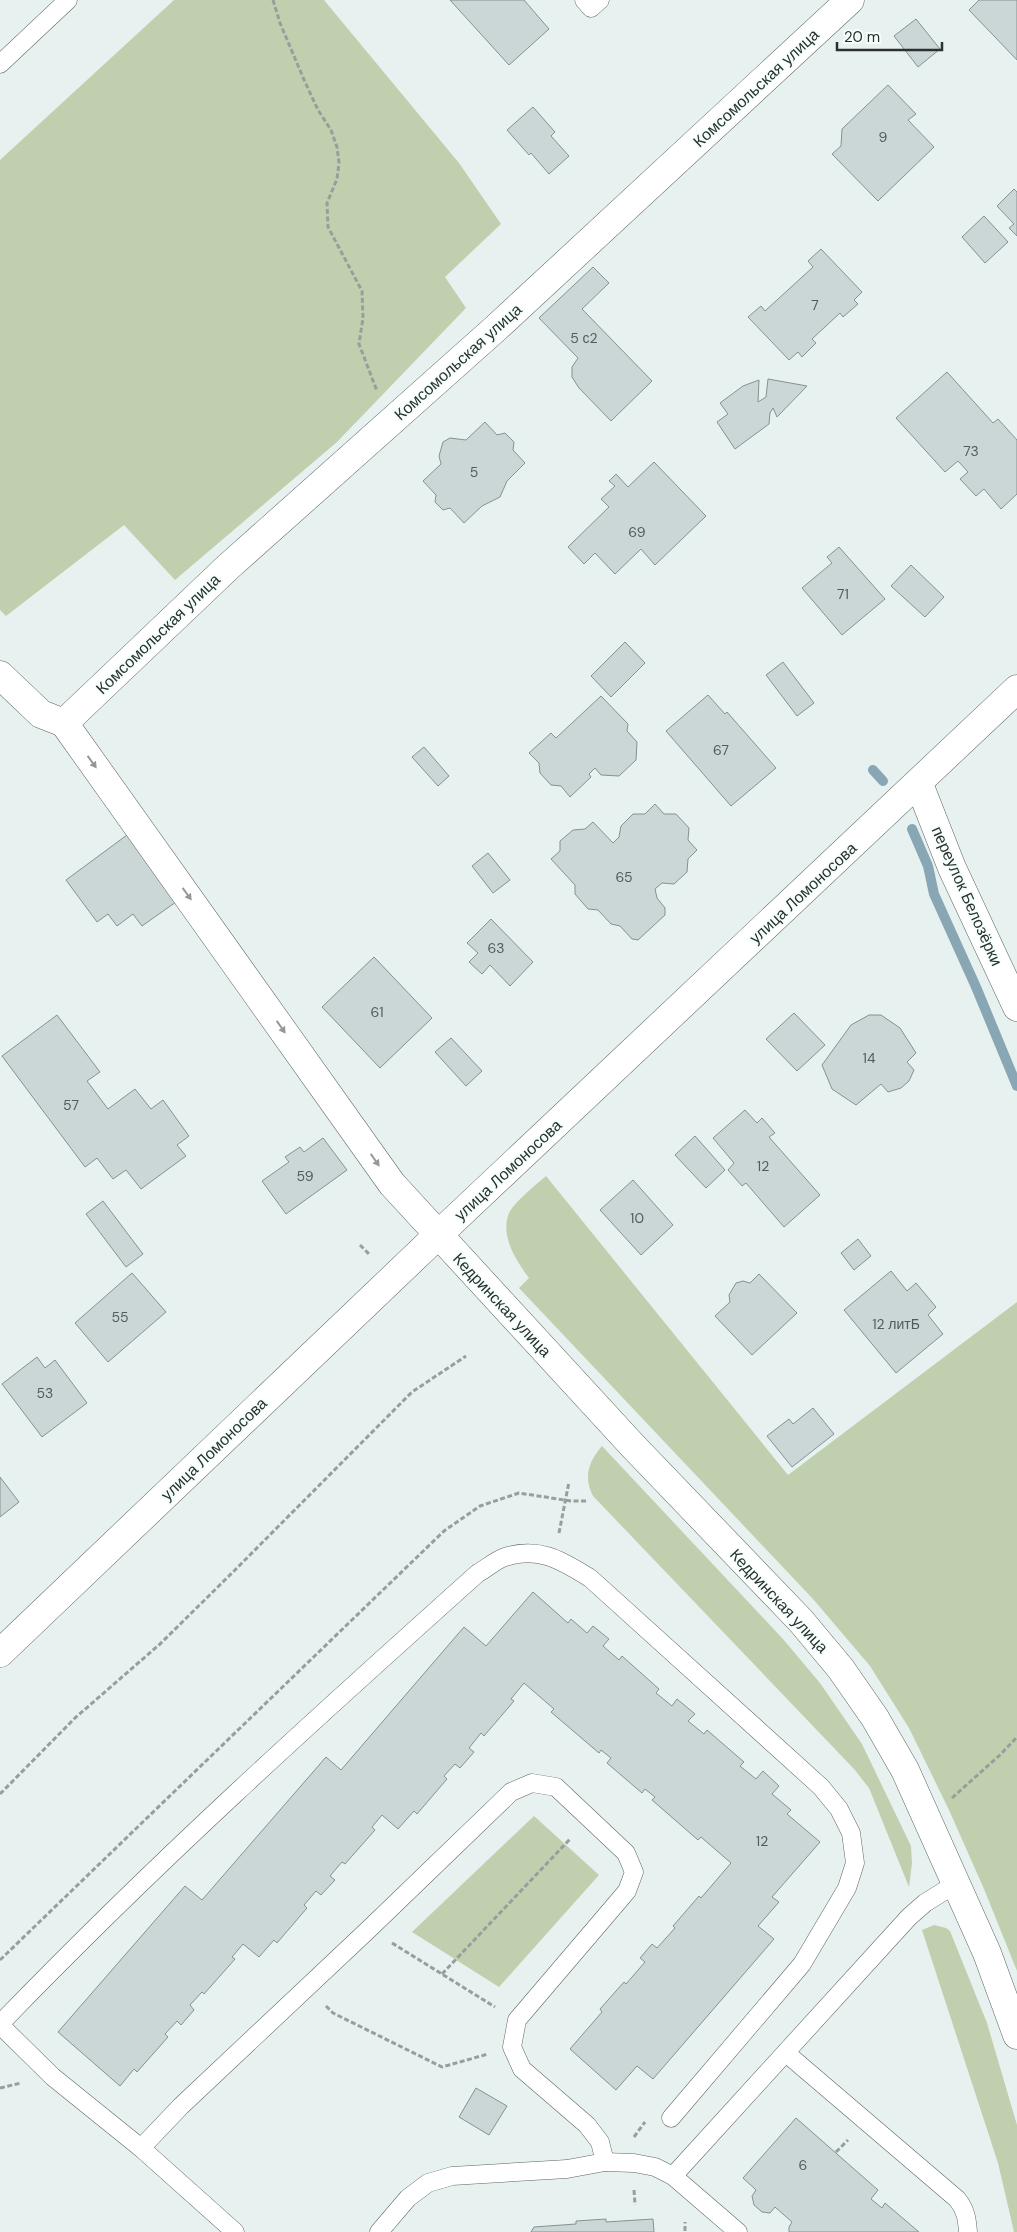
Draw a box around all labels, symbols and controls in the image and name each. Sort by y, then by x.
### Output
scale bar [837,20,942,52]
street label: Комсомольская улица [689,24,823,152]
text: 20 m [844,27,880,47]
house number: 9 [879,128,888,146]
house number: 7 [811,296,819,314]
street label: Комсомольская улица [390,299,526,425]
house number: 5 с2 [570,329,598,347]
house number: 73 [963,442,979,460]
house number: 5 [470,463,478,481]
house number: 69 [628,523,646,541]
street label: Комсомольская улица [91,569,225,699]
house number: 71 [837,585,849,603]
house number: 67 [713,741,729,759]
one-way arrow [87,755,98,768]
street label: переулок Белозёрки [927,823,1007,969]
street label: улица Ломоносова [745,838,861,948]
house number: 65 [615,868,633,886]
one-way arrow [182,887,193,900]
house number: 63 [487,939,505,957]
house number: 61 [370,1003,384,1021]
one-way arrow [276,1020,286,1034]
house number: 14 [863,1049,876,1067]
house number: 57 [63,1096,79,1114]
street label: улица Ломоносова [450,1115,566,1225]
one-way arrow [370,1153,380,1167]
house number: 12 [757,1157,769,1175]
house number: 59 [297,1167,314,1185]
house number: 10 [630,1209,644,1227]
street label: Кедринская улица [448,1248,556,1362]
house number: 55 [111,1308,129,1326]
house number: 12 литБ [872,1315,920,1333]
house number: 53 [37,1384,53,1402]
street label: улица Ломоносова [157,1393,272,1505]
street label: Кедринская улица [725,1544,833,1658]
house number: 12 [756,1832,768,1850]
house number: 6 [799,2156,807,2174]

